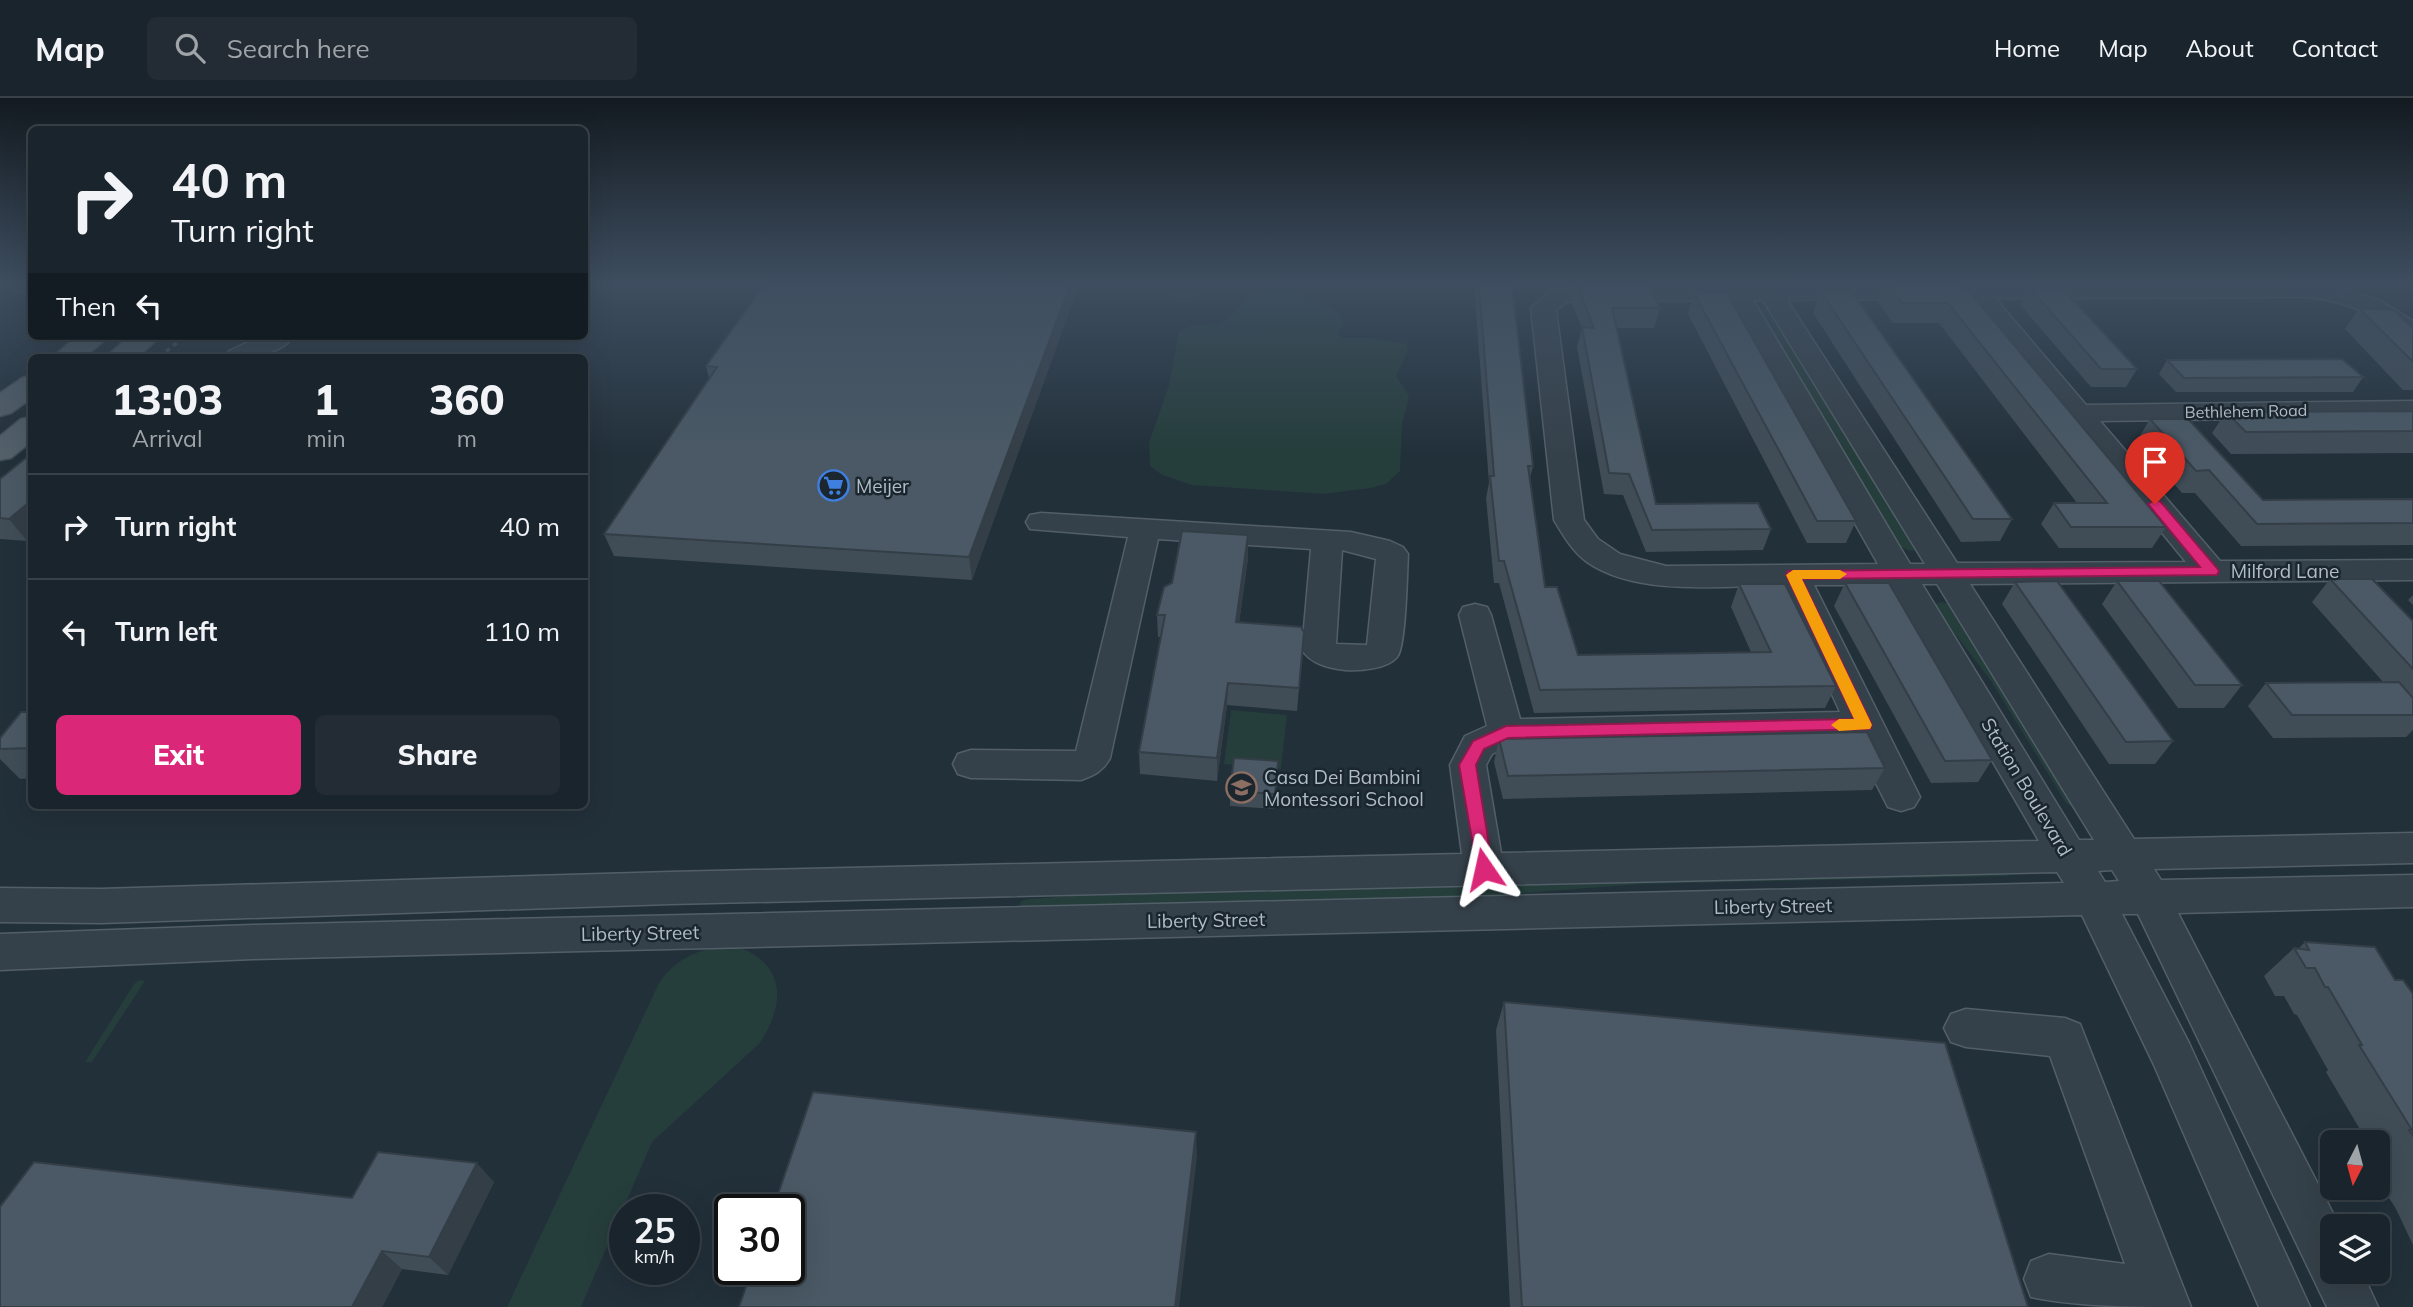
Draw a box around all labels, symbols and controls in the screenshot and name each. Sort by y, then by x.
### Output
search box [147,17,637,80]
text: Map [35,28,105,69]
icon: search [171,29,209,67]
text: Search here [227,32,370,65]
text: Home [1994,33,2060,63]
text: Map [2098,33,2148,63]
text: About [2186,33,2254,63]
text: Contact [2292,33,2378,63]
text: 40 m [171,149,287,210]
icon: right [56,154,147,245]
text: Turn right [171,210,314,250]
icon: left [130,287,168,325]
text: Then [56,290,116,323]
text: 13:03 [111,373,223,426]
text: 1 [313,373,339,426]
text: 360 [429,373,505,426]
street label: Bethlehem Road [2185,400,2307,422]
text: Arrival [132,424,202,453]
text: min [306,424,346,453]
text: m [457,424,477,453]
pin [2125,432,2185,504]
icon: arrive [2136,443,2174,481]
supermarket icon: Meijer [816,469,850,503]
place label: Meijer [856,474,909,498]
icon: right [56,508,94,546]
text: Turn right [115,510,236,543]
text: 40 m [499,510,560,543]
street label: Milford Lane [2231,559,2339,583]
icon: left [56,613,94,651]
text: Turn left [115,615,217,648]
text: 110 m [484,615,560,648]
street label: Station Boulevard [1976,714,2078,860]
button: Exit [56,715,301,795]
button: Share [315,715,560,795]
place label: Casa Dei Bambini Montessori School [1264,765,1424,811]
school or university icon: Casa Dei Bambini Montessori School [1224,771,1258,805]
position arrow [1447,832,1521,906]
street label: Liberty Street [1714,893,1833,919]
street label: Liberty Street [1147,907,1266,933]
street label: Liberty Street [581,920,700,946]
north arrow [2320,1130,2390,1200]
map controls [2320,1130,2390,1284]
speed limit sign: 30 [714,1194,805,1285]
text: 25 [633,1208,676,1252]
button: layers [2320,1214,2390,1284]
text: km/h [634,1245,675,1268]

